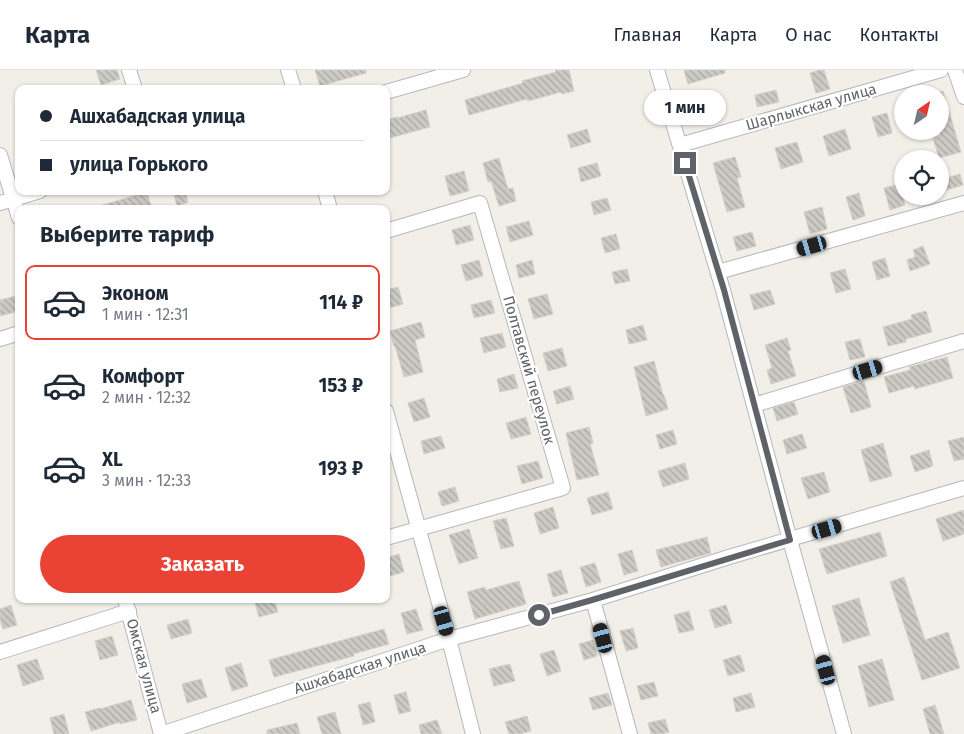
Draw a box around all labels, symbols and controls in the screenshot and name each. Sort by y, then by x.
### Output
text: Карта [25,21,90,49]
text: Главная [614,24,682,46]
text: Карта [710,24,757,46]
text: О нас [785,24,832,46]
text: Контакты [860,24,939,46]
street label: Шарлыкская улица [744,80,878,134]
north arrow [894,85,949,140]
map controls [894,85,949,205]
callout: 1 мин [644,91,726,126]
text: 1 мин [665,98,705,117]
text: Ашхабадская улица [70,105,246,128]
button: locate [894,150,949,205]
route end [674,152,696,174]
text: улица Горького [70,153,208,176]
text: Выберите тариф [40,221,215,248]
car [795,235,828,257]
icon: car [42,280,87,325]
text: Эконом [102,282,169,305]
text: 114 ₽ [319,291,363,314]
street label: Полтавский переулок [499,294,559,446]
text: 1 мин · 12:31 [102,305,189,324]
car [851,358,884,382]
icon: car [42,363,87,408]
text: Комфорт [102,365,184,388]
text: 153 ₽ [318,374,363,397]
text: 2 мин · 12:32 [102,388,191,407]
icon: car [42,446,87,491]
text: XL [102,448,123,471]
text: 193 ₽ [318,457,363,480]
text: 3 мин · 12:33 [102,471,191,490]
car [810,518,843,540]
button: Заказать [40,535,365,593]
route start [528,604,550,626]
car [432,605,455,637]
street label: Омская улица [123,617,165,715]
car [591,622,614,654]
street label: Ашхабадская улица [292,638,428,698]
car [814,654,837,686]

